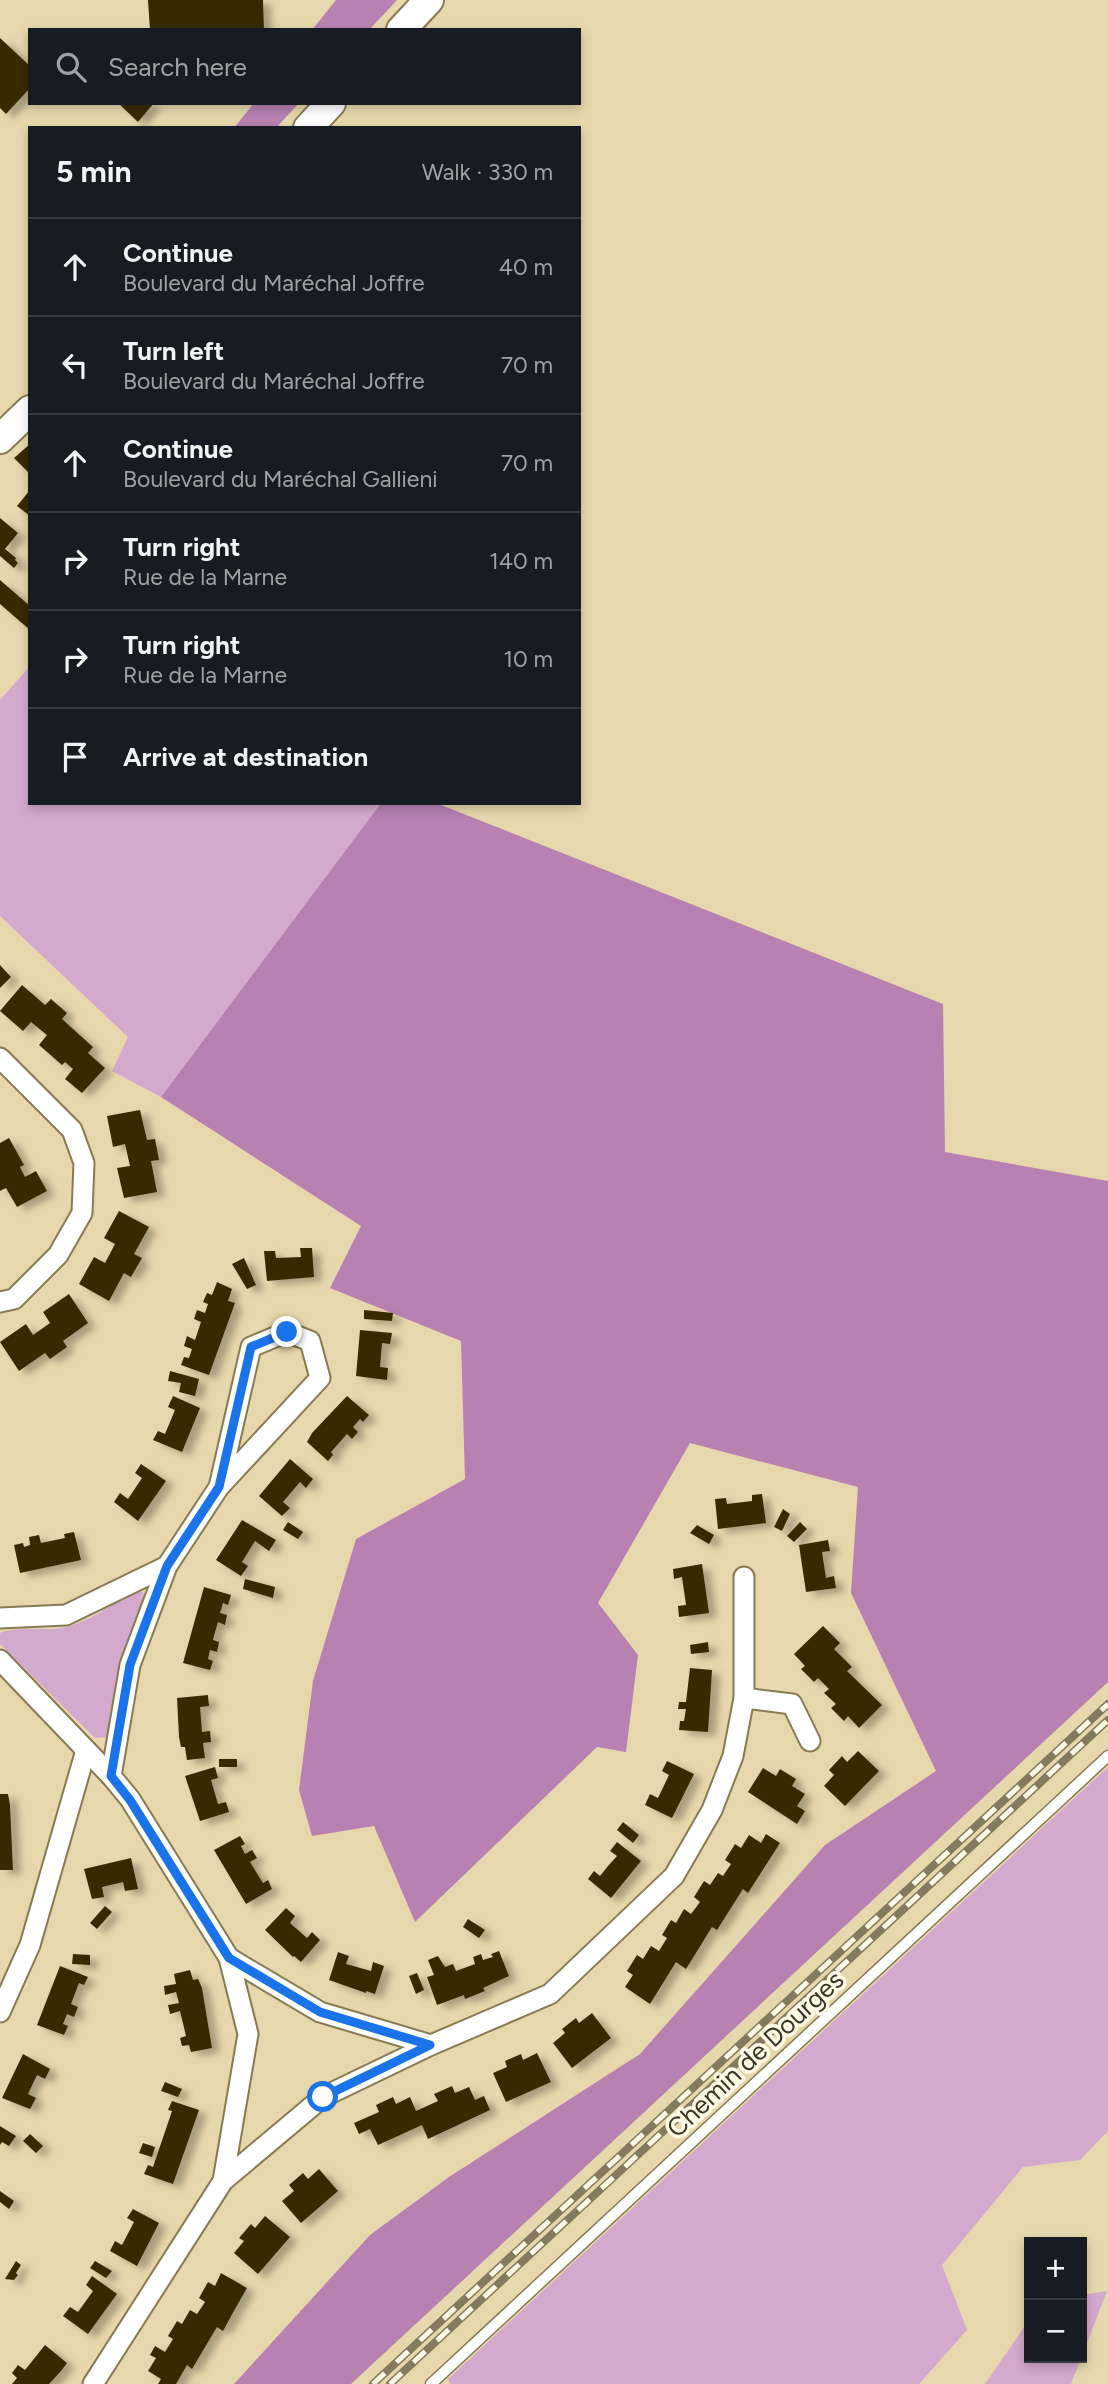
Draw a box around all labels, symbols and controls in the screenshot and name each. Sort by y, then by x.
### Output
search box [28,28,581,105]
icon: search [52,48,90,86]
text: Search here [108,51,247,83]
text: 5 min [56,153,132,190]
text: Walk · 330 m [422,158,553,186]
text: Continue [123,237,233,269]
icon: ahead [56,248,94,286]
text: 40 m [499,253,553,281]
text: Boulevard du Maréchal Joffre [123,269,425,297]
text: Turn left [123,335,224,367]
icon: left [56,346,94,384]
text: 70 m [501,351,553,379]
text: Boulevard du Maréchal Joffre [123,367,425,395]
text: Continue [123,433,233,465]
icon: ahead [56,444,94,482]
text: 70 m [501,449,553,477]
text: Boulevard du Maréchal Gallieni [123,465,438,493]
text: Turn right [123,531,240,563]
icon: right [56,542,94,580]
text: 140 m [489,547,553,575]
text: Rue de la Marne [123,563,287,591]
text: Turn right [123,629,240,661]
icon: right [56,640,94,678]
text: 10 m [504,645,553,673]
text: Rue de la Marne [123,661,287,689]
icon: arrive [56,738,94,776]
text: Arrive at destination [123,741,368,773]
route end [271,1316,302,1347]
street label: Chemin de Dourges [660,1964,850,2144]
route start [307,2081,338,2112]
map controls [1024,2237,1087,2363]
button: + [1024,2237,1087,2300]
button: − [1024,2300,1087,2363]

